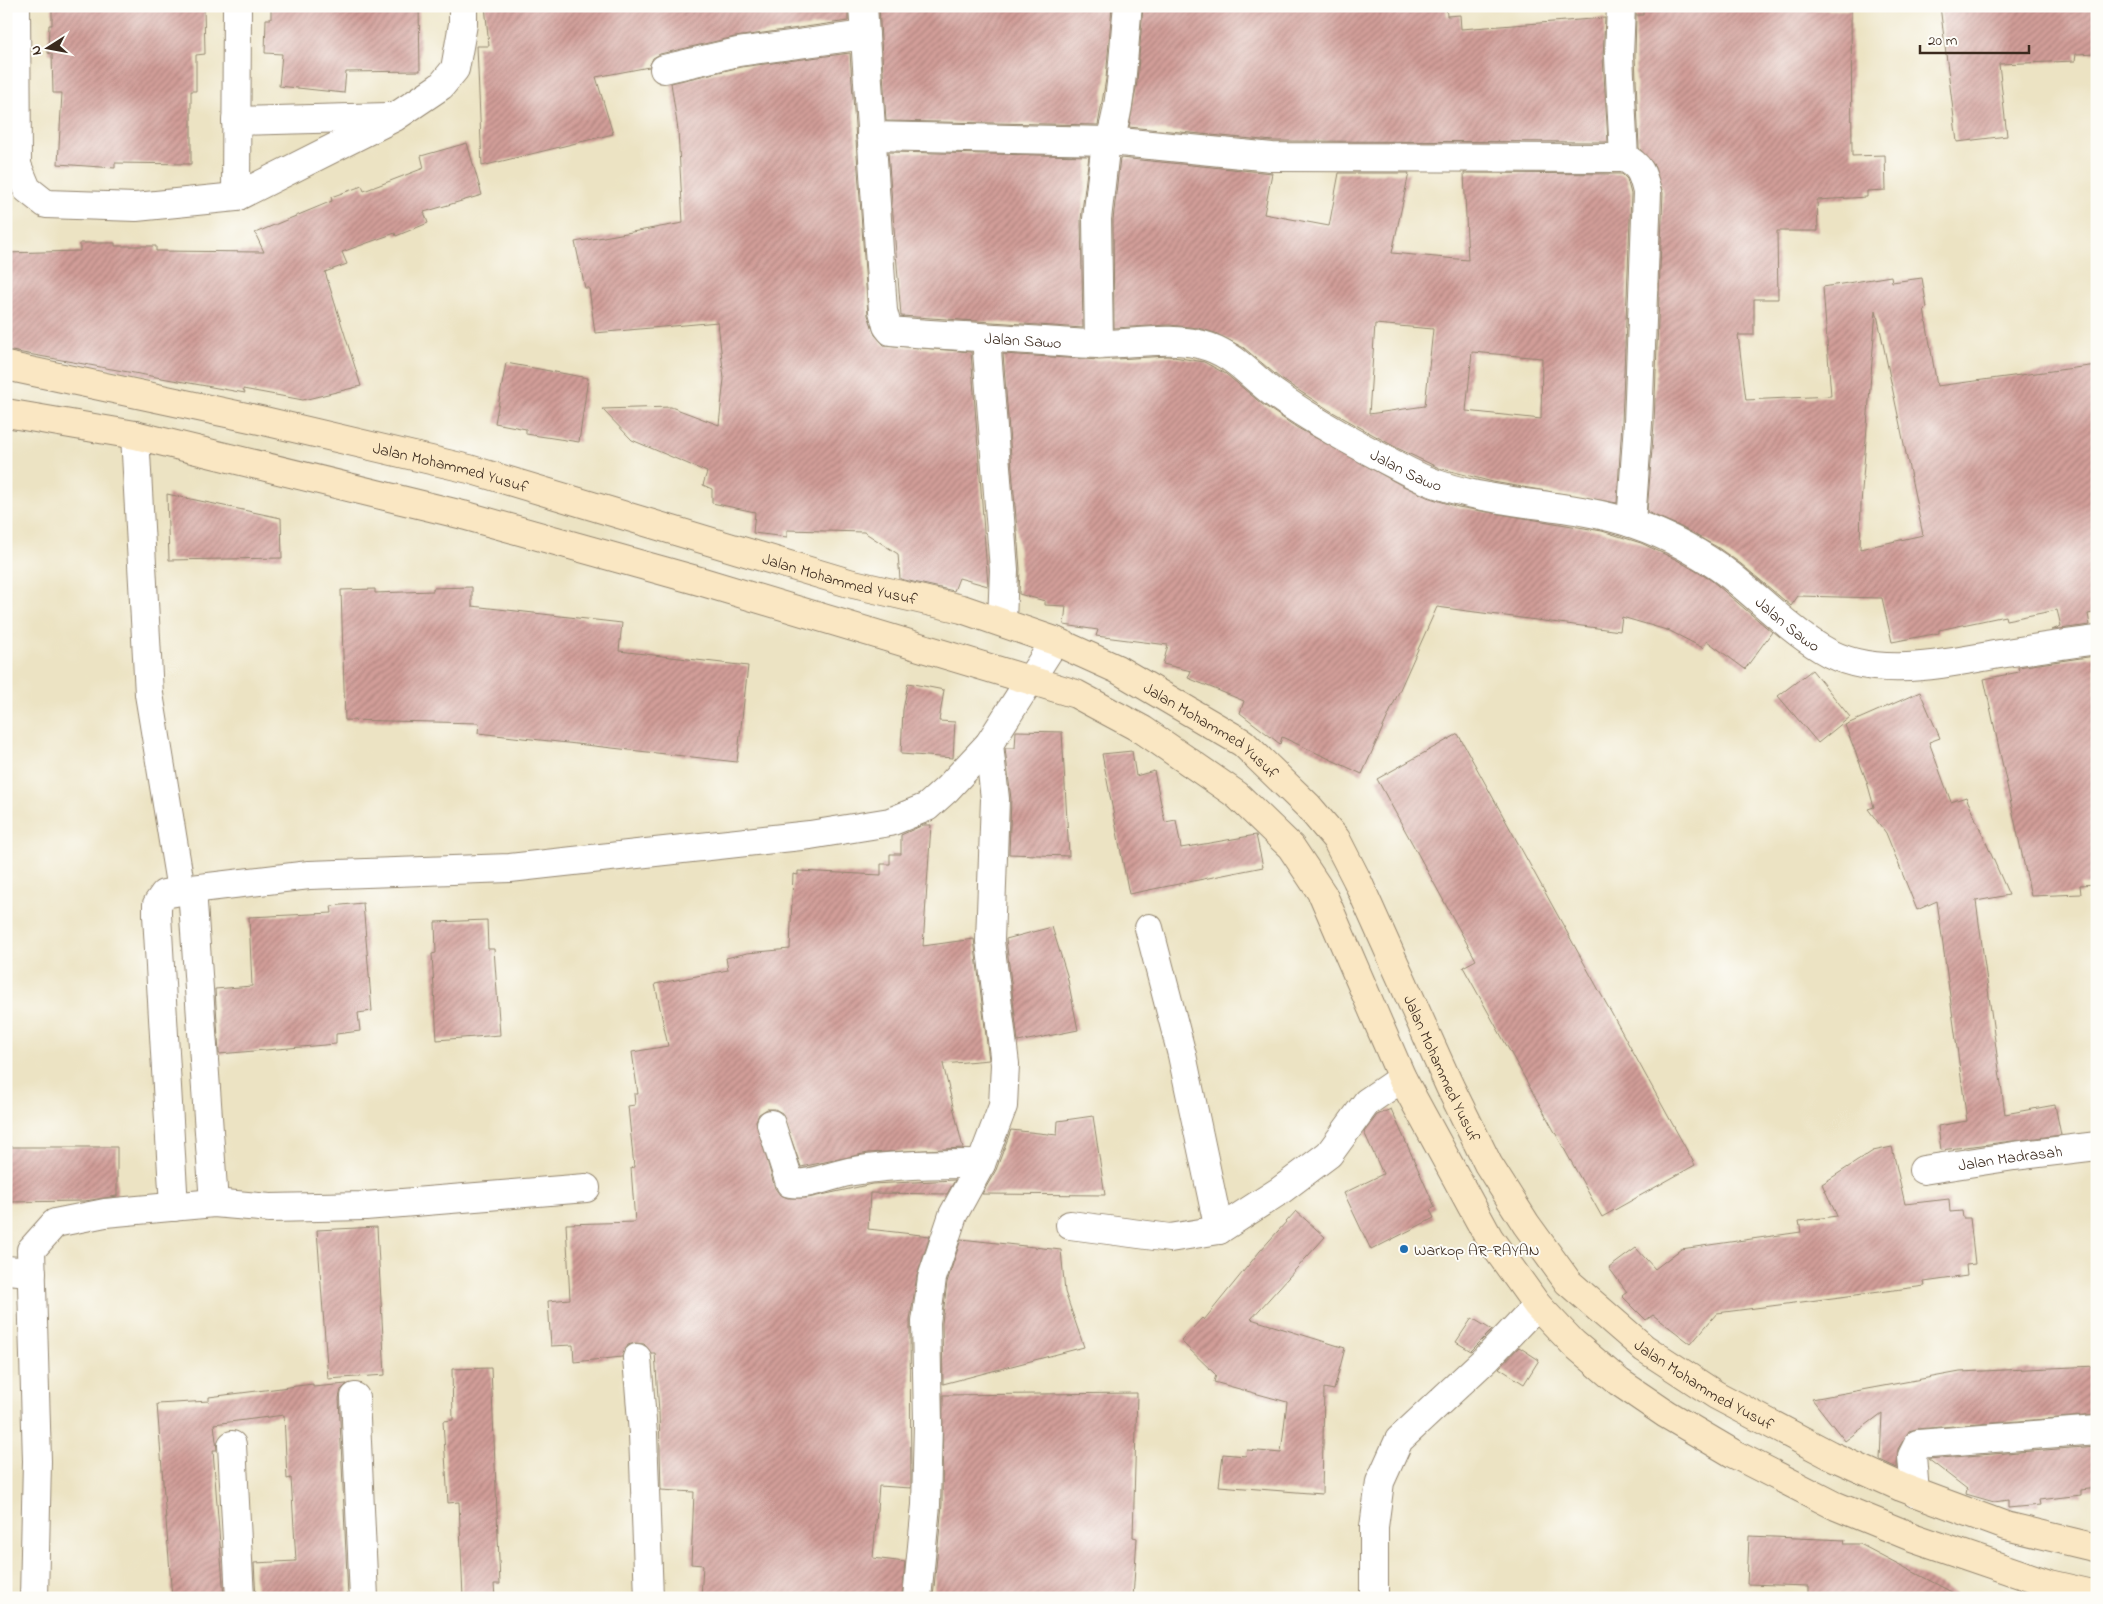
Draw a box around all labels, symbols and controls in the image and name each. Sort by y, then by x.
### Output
north arrow [22,22,72,72]
scale bar [1920,22,2029,54]
text: 20 m [1928,30,1958,52]
text: N [26,44,48,57]
street label: Jalan Sawo [984,327,1062,356]
street label: Jalan Mohammed Yusuf [370,437,531,500]
street label: Jalan Sawo [1365,444,1445,499]
street label: Jalan Mohammed Yusuf [759,548,920,612]
street label: Jalan Sawo [1749,591,1824,659]
street label: Jalan Mohammed Yusuf [1138,677,1284,786]
street label: Jalan Mohammed Yusuf [1396,992,1486,1147]
street label: Jalan Madrasah [1957,1140,2064,1178]
place label: Warkop AR-RAYAN [1414,1239,1539,1263]
marker: Warkop AR-RAYAN [1398,1243,1410,1255]
street label: Jalan Mohammed Yusuf [1628,1334,1778,1438]

